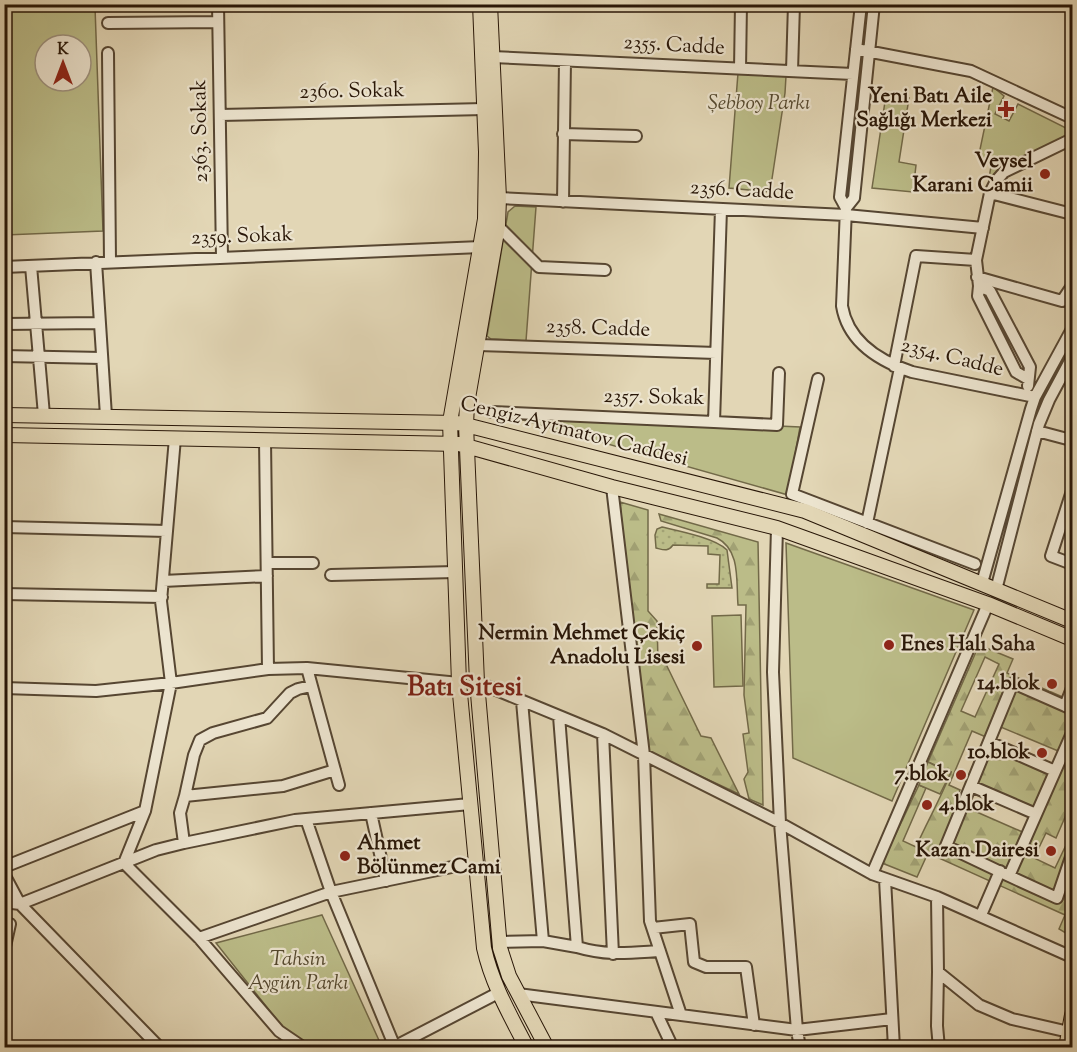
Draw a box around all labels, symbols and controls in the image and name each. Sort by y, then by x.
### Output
street label: 2355. Cadde [622,28,726,64]
north arrow [33,33,93,93]
text: K [57,39,69,62]
street label: 2360. Sokak [299,76,405,108]
street label: 2363. Sokak [185,79,217,183]
place label: Yeni Batı Aile Sağlığı Merkezi [856,82,992,136]
park label: Şebboy Parkı [708,89,810,119]
marker: Yeni Batı Aile Sağlığı Merkezi [997,100,1015,118]
place label: Veysel Karani Camii [912,147,1033,201]
marker: Veysel Karani Camii [1038,167,1052,181]
street label: 2356. Cadde [689,173,795,209]
street label: 2359. Sokak [191,220,294,254]
street label: 2358. Cadde [545,312,651,346]
street label: 2354. Cadde [897,331,1007,385]
street label: 2357. Sokak [603,382,705,414]
street label: Cengiz Aytmatov Caddesi [457,389,691,475]
place label: Nermin Mehmet Çekiç Anadolu Lisesi [478,619,686,673]
place label: Enes Halı Saha [901,630,1036,660]
marker: Enes Halı Saha [882,638,896,652]
marker: Nermin Mehmet Çekiç Anadolu Lisesi [690,639,704,653]
district label: Batı Sitesi [407,669,523,708]
place label: 14.blok [977,669,1041,699]
marker: 14.blok [1045,677,1059,691]
place label: 10.blok [968,738,1031,768]
marker: 10.blok [1035,746,1049,760]
place label: 7.blok [895,760,950,790]
marker: 7.blok [954,768,968,782]
place label: 4.blok [938,790,995,820]
marker: 4.blok [920,798,934,812]
place label: Ahmet Bölünmez Cami [357,829,501,883]
place label: Kazan Dairesi [916,836,1039,866]
marker: Kazan Dairesi [1044,844,1058,858]
marker: Ahmet Bölünmez Cami [338,849,352,863]
park label: Tahsin Aygün Parkı [247,945,349,999]

